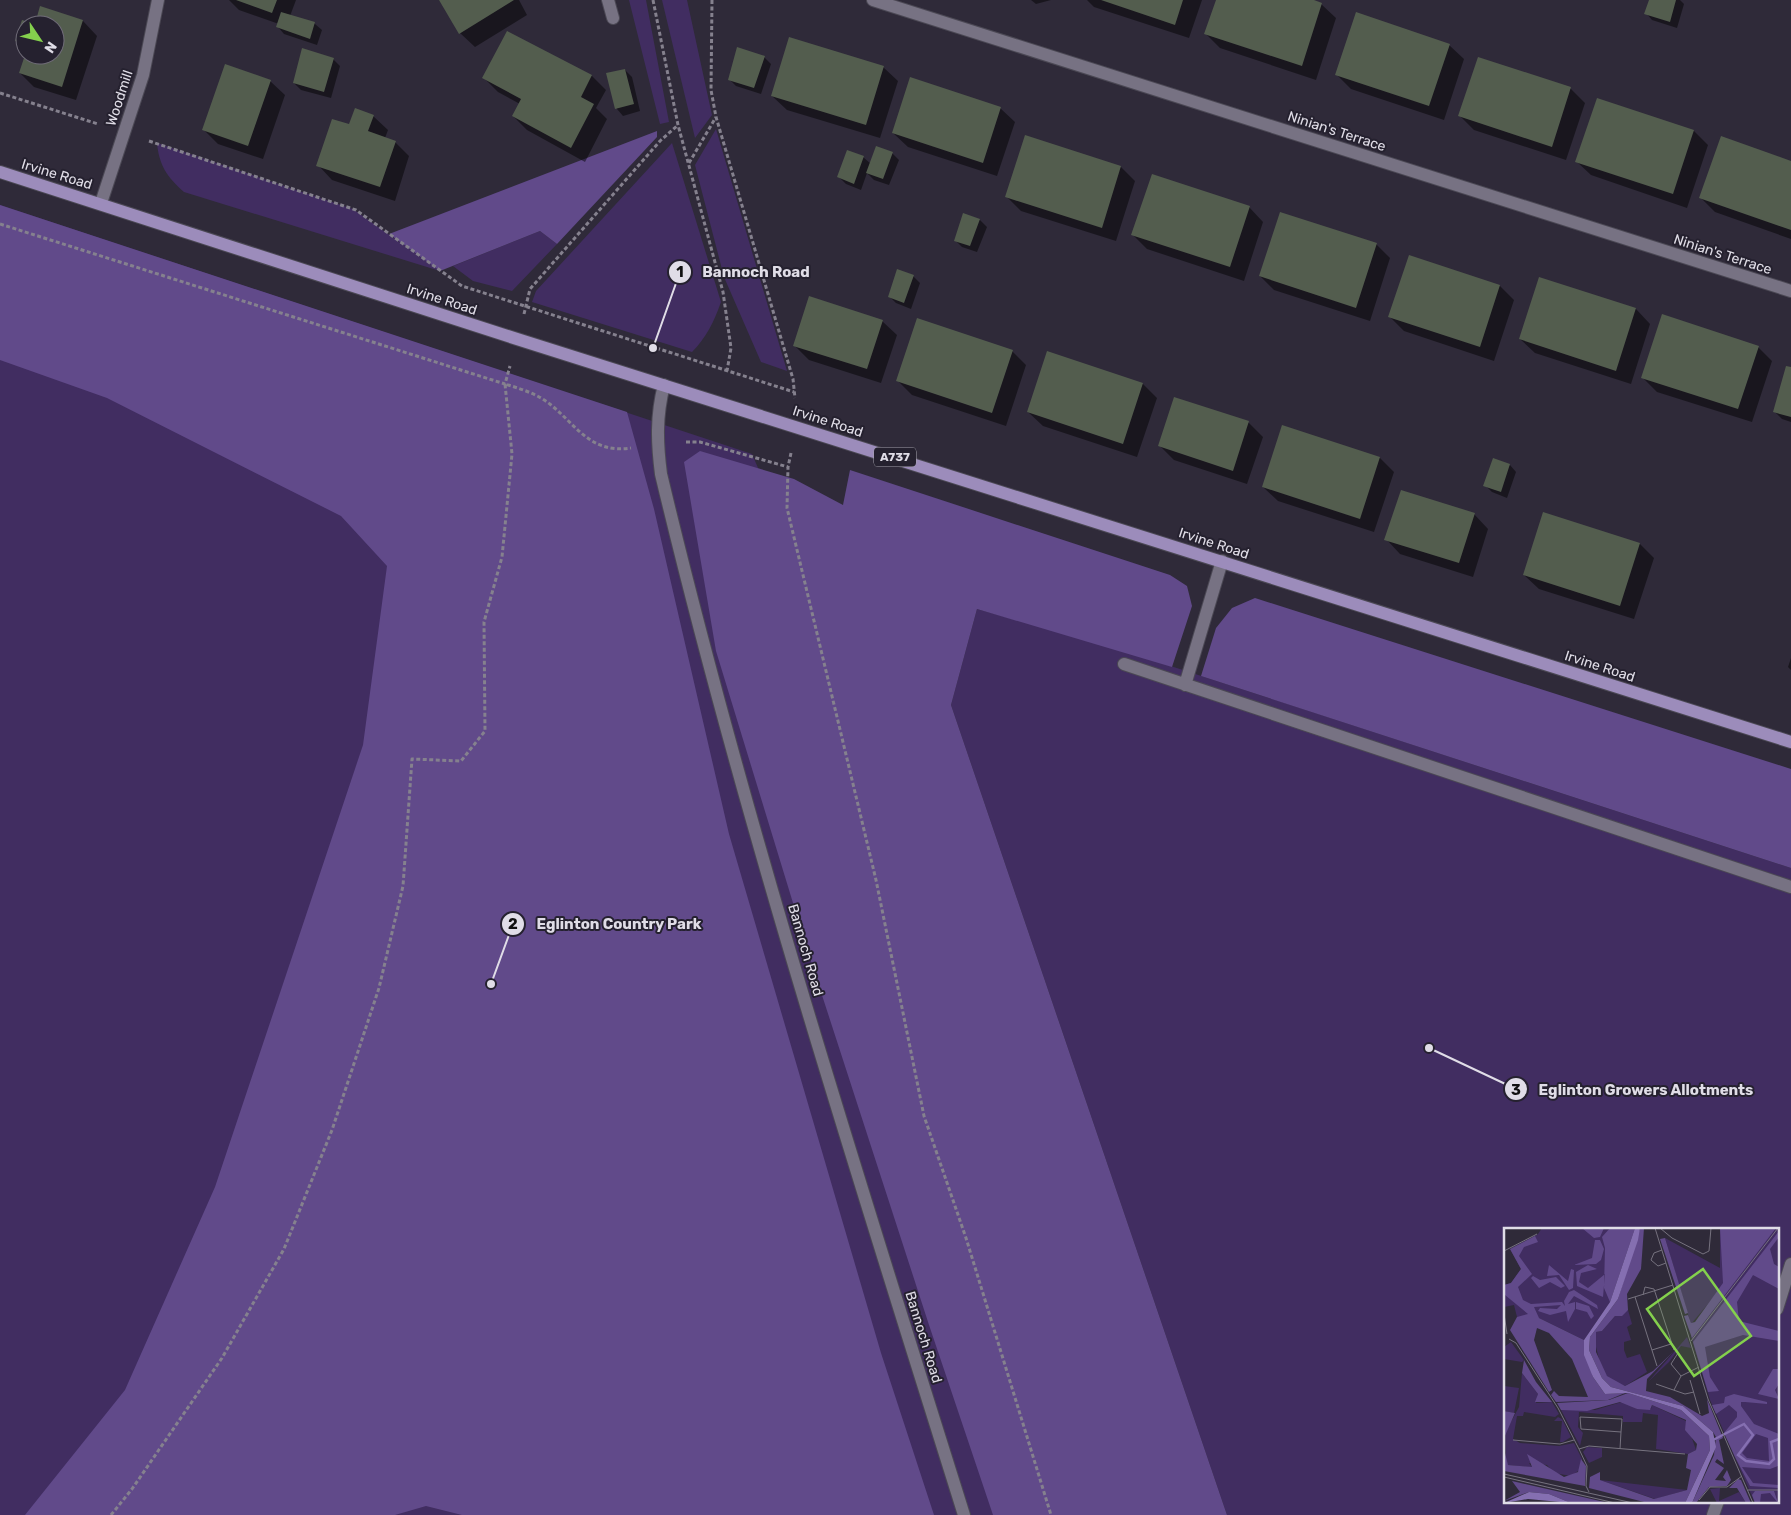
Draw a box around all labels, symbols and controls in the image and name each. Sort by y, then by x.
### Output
north arrow [15,15,65,65]
text: N [40,38,60,56]
street label: Woodmill [102,68,137,128]
street label: Ninian's Terrace [1286,108,1388,155]
street label: Irvine Road [19,156,94,193]
street label: Ninian's Terrace [1672,231,1774,278]
callout: Bannoch Road [667,257,820,287]
text: 1 [676,263,684,281]
text: Bannoch Road [702,263,810,281]
street label: Irvine Road [404,280,479,319]
street label: Irvine Road [790,402,865,441]
road number: A737 [874,448,916,467]
street label: Irvine Road [1176,524,1251,563]
street label: Irvine Road [1562,647,1637,686]
street label: Bannoch Road [784,902,827,998]
callout: Eglinton Country Park [501,909,711,939]
text: 2 [508,915,518,933]
text: Eglinton Country Park [536,915,702,933]
callout: Eglinton Growers Allotments [1504,1074,1764,1104]
text: 3 [1511,1081,1521,1099]
text: Eglinton Growers Allotments [1539,1081,1753,1099]
inset map [1504,1228,1778,1502]
street label: Bannoch Road [902,1289,946,1385]

